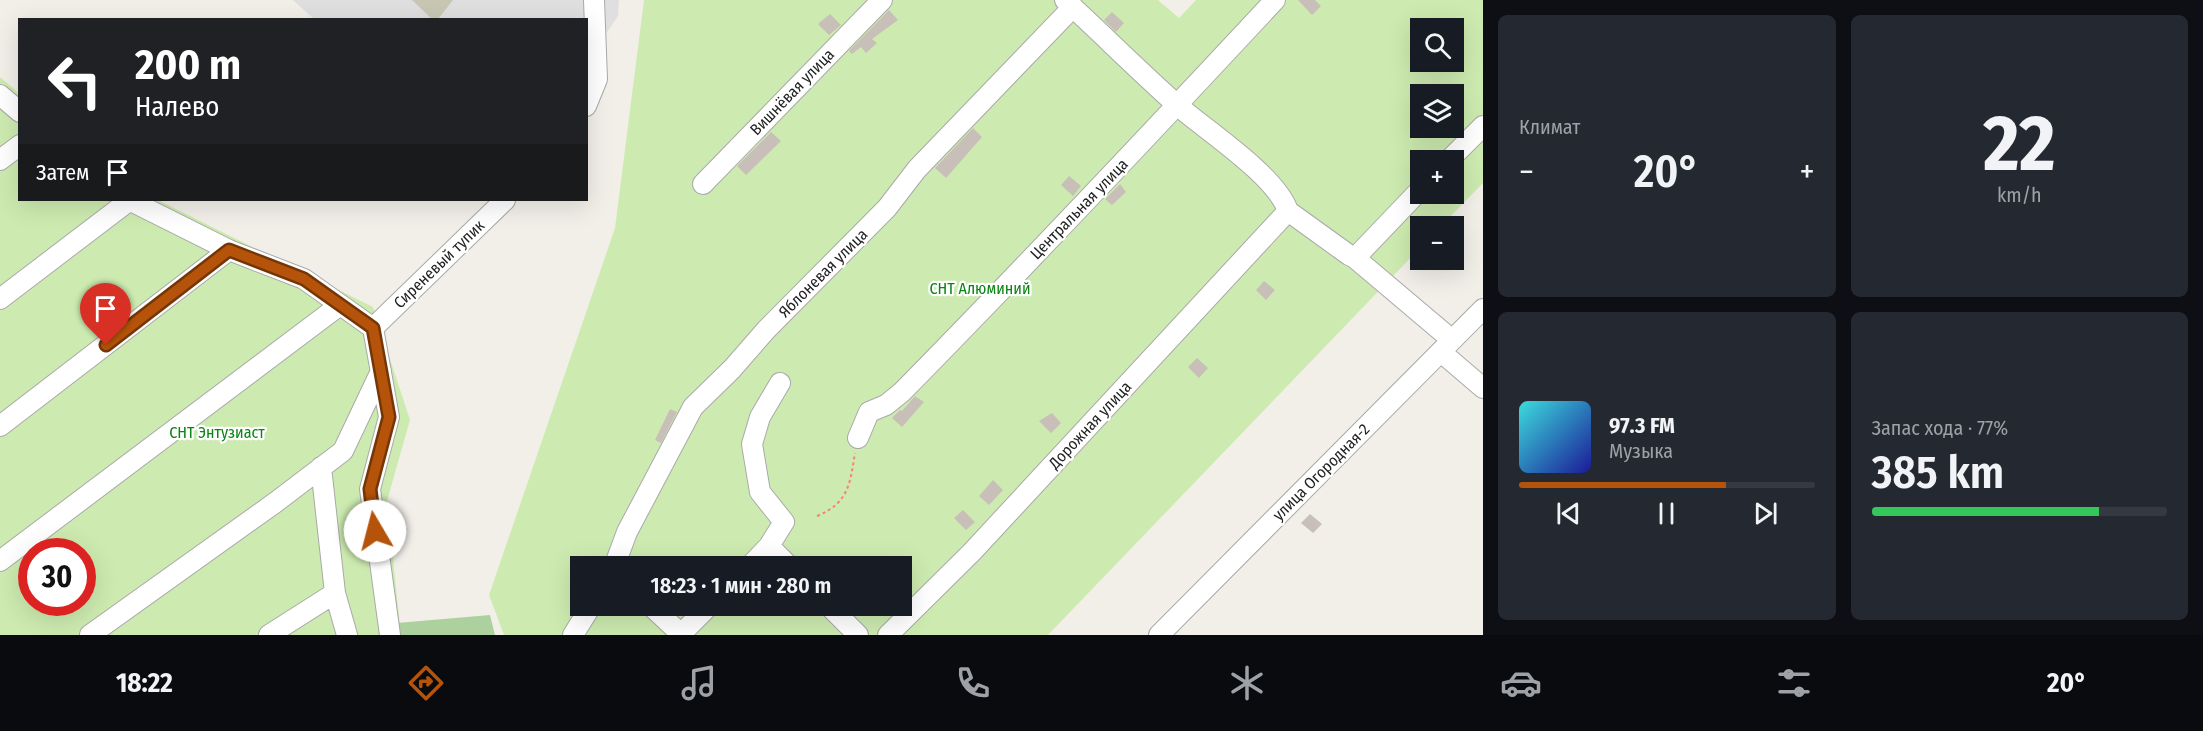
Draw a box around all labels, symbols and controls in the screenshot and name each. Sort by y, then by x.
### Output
map controls [1410,18,1464,270]
button: search [1410,18,1464,72]
text: 200 m [135,40,241,90]
icon: left [36,42,114,120]
street label: Вишнёвая улица [746,45,838,139]
button: layers [1410,84,1464,138]
text: Налево [135,91,219,123]
text: 22 [1983,97,2055,191]
text: Климат [1519,115,1580,139]
text: 20° [1634,145,1700,199]
button: + [1410,150,1464,204]
text: − [1519,152,1534,192]
text: + [1799,152,1815,192]
street label: Центральная улица [1026,155,1132,263]
icon: arrive [101,156,134,189]
text: Затем [36,159,89,186]
text: km/h [1997,183,2042,207]
street label: Сиреневый тупик [390,216,489,312]
button: − [1410,216,1464,270]
street label: Яблоневая улица [775,225,871,321]
park label: СНТ Алюминий [929,279,1031,298]
pin [80,283,131,345]
icon: arrive [89,292,122,325]
street label: Дорожная улица [1044,377,1135,473]
text: 97.3 FM [1609,412,1675,439]
text: Запас хода · 77% [1872,416,2008,440]
street label: улица Огородная-2 [1269,420,1373,524]
park label: СНТ Энтузиаст [169,423,265,442]
text: Музыка [1609,439,1673,463]
text: 385 km [1872,446,2004,500]
icon: previous [1552,497,1585,530]
icon: pause [1650,497,1683,530]
icon: next [1749,497,1782,530]
position arrow [343,499,407,563]
speed limit sign: 30 [18,538,96,616]
text: 18:23 · 1 мин · 280 m [651,572,831,599]
icon: directions [405,662,447,704]
icon: music [678,662,720,704]
icon: phone [952,662,994,704]
icon: climate [1226,662,1268,704]
icon: car [1500,662,1542,704]
icon: filters [1773,662,1815,704]
text: 18:22 [116,667,173,699]
text: 20° [2047,667,2087,699]

